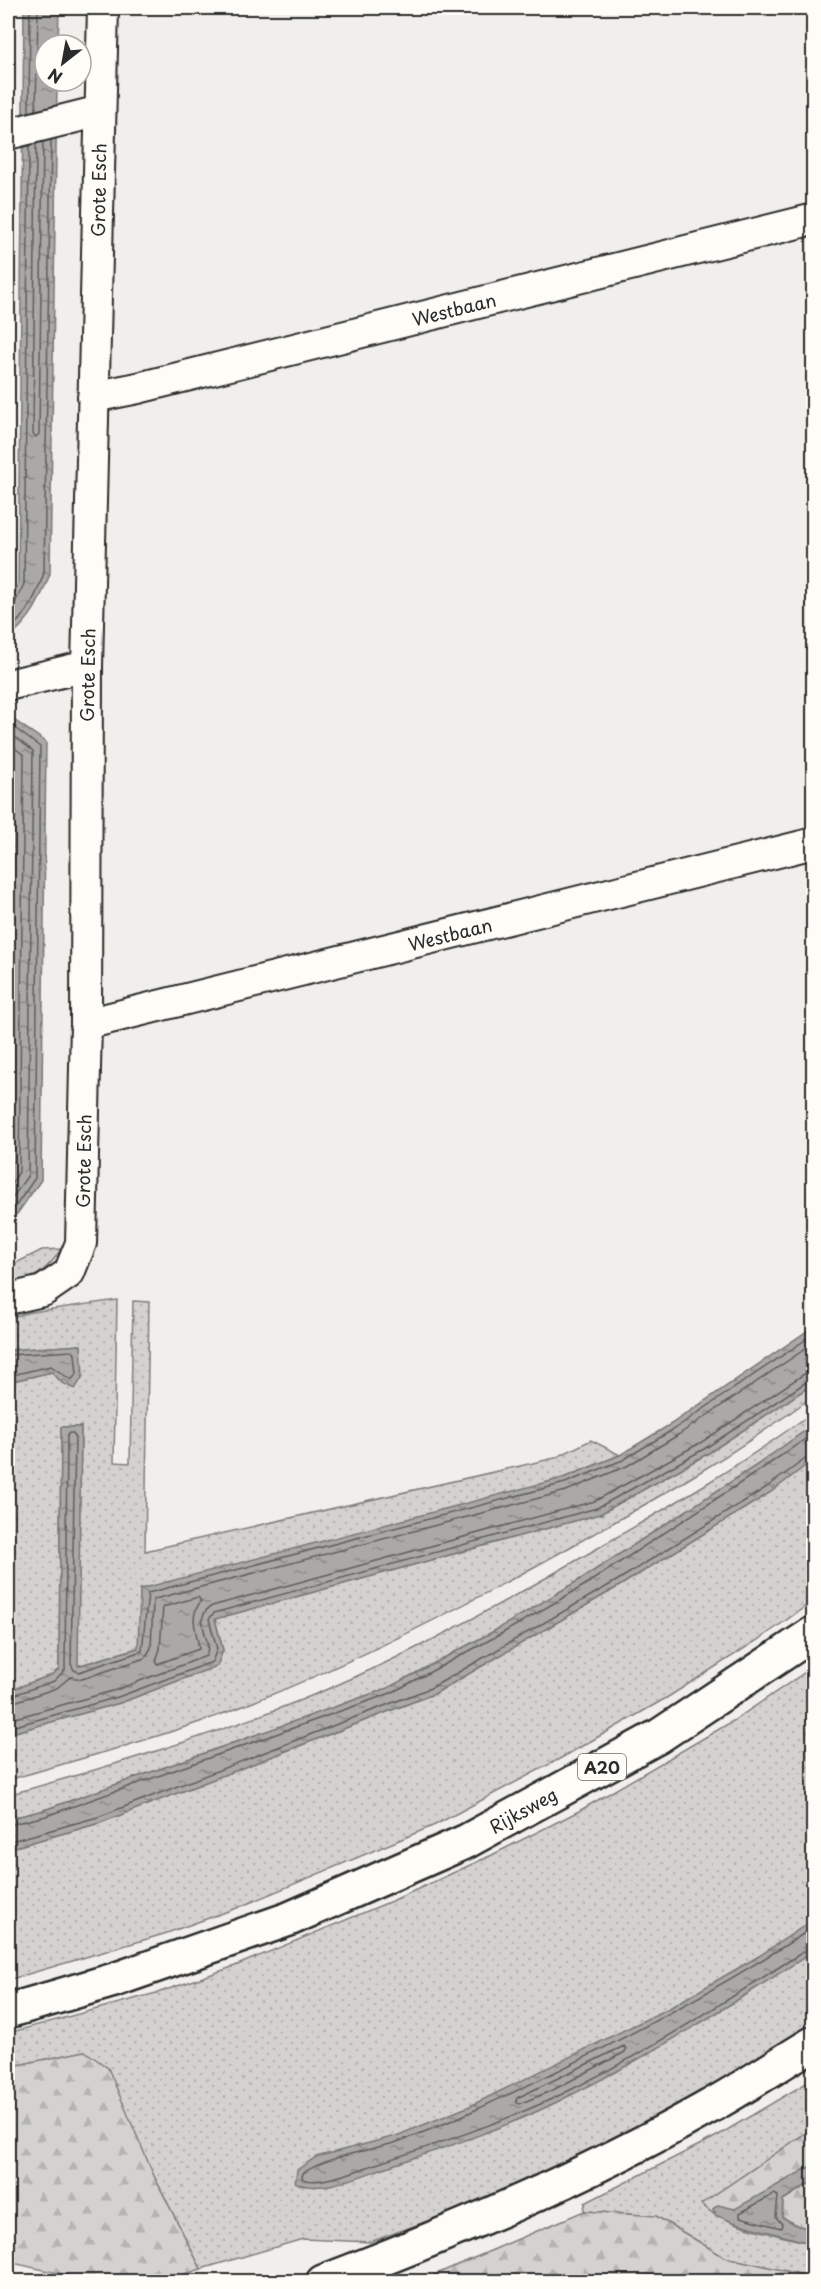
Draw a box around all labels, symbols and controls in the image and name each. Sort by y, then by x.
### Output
north arrow [33,33,93,93]
text: N [43,63,66,90]
street label: Grote Esch [84,143,112,237]
street label: Westbaan [409,286,499,332]
street label: Grote Esch [73,628,101,722]
street label: Westbaan [405,911,495,957]
street label: Grote Esch [69,1114,97,1208]
road number: A20 [578,1754,626,1780]
street label: Rijksweg [484,1780,562,1840]

